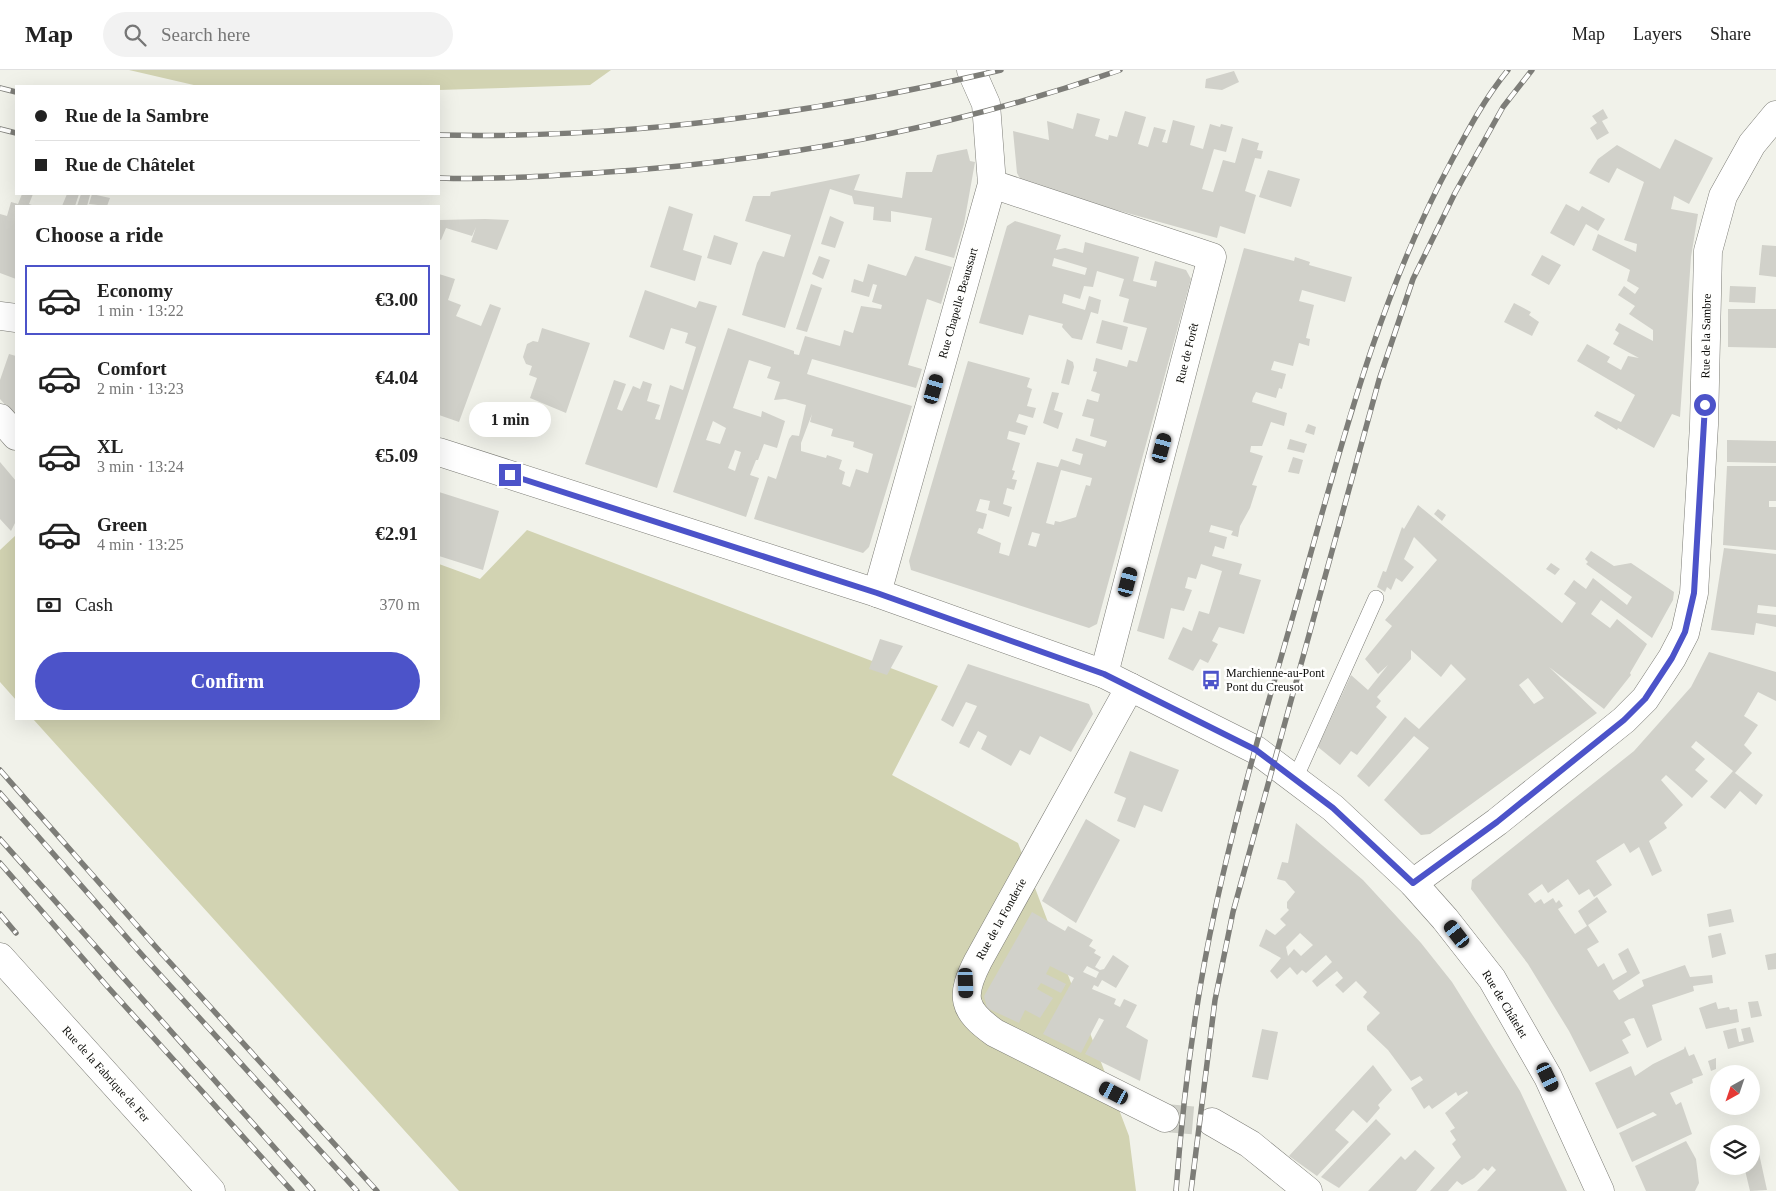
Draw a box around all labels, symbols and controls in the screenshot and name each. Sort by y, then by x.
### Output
search box [103,12,453,57]
text: Map [25,21,73,47]
icon: search [121,21,149,49]
text: Search here [161,24,250,45]
text: Map [1572,24,1605,44]
text: Layers [1633,24,1682,44]
text: Share [1710,24,1751,44]
text: Rue de la Sambre [65,105,209,126]
text: Rue de Châtelet [65,154,195,175]
text: Choose a ride [35,222,163,247]
street label: Rue Chapelle Beaussart [935,245,981,360]
icon: car [37,278,82,323]
text: Economy [97,280,173,301]
text: €3.00 [375,289,418,310]
street label: Rue de la Sambre [1698,293,1714,379]
text: 1 min · 13:22 [97,302,184,319]
street label: Rue de Forêt [1173,321,1201,385]
icon: car [37,356,82,401]
text: Comfort [97,358,167,379]
text: €4.04 [375,367,418,388]
car [922,373,945,405]
text: 2 min · 13:23 [97,380,184,397]
route start [1694,394,1716,416]
callout: 1 min [469,402,551,438]
text: 1 min [491,411,529,428]
car [1150,432,1173,464]
icon: car [37,434,82,479]
text: XL [97,436,123,457]
text: €5.09 [375,445,418,466]
text: 3 min · 13:24 [97,458,184,475]
route end [499,464,521,486]
icon: car [37,512,82,557]
text: Green [97,514,147,535]
text: €2.91 [375,523,418,544]
text: 4 min · 13:25 [97,536,184,553]
car [1116,566,1139,598]
icon: cash [35,591,63,619]
text: Cash [75,594,113,615]
text: 370 m [380,596,420,613]
button: Confirm [35,652,420,710]
place label: Marchienne-au-Pont Pont du Creusot [1226,666,1325,694]
bus stop icon: Marchienne-au-Pont Pont du Creusot [1200,669,1222,691]
street label: Rue de la Fonderie [973,876,1029,962]
car [1441,918,1472,950]
car [957,968,974,998]
street label: Rue de Châtelet [1479,968,1531,1041]
street label: Rue de la Fabrique de Fer [59,1023,153,1125]
car [1534,1060,1561,1094]
north arrow [1710,1065,1760,1115]
map controls [1710,1065,1760,1175]
car [1097,1080,1130,1106]
button: layers [1710,1125,1760,1175]

